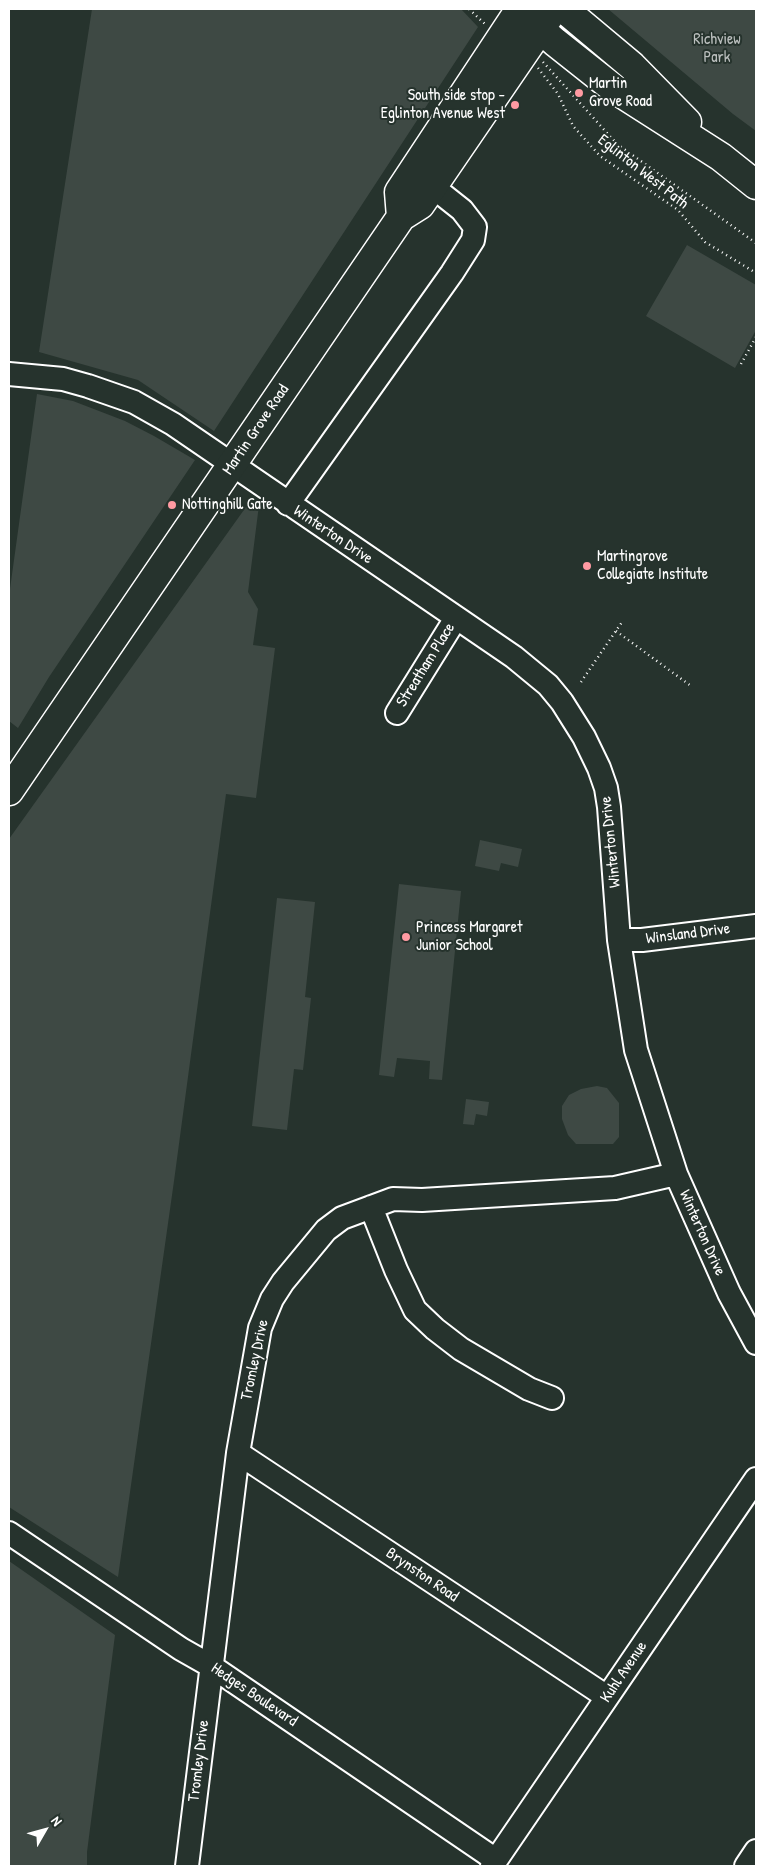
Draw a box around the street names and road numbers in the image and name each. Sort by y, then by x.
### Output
street label: Eglinton West Path [594,131,692,213]
street label: Martin Grove Road [219,381,293,479]
street label: Winterton Drive [290,501,376,569]
street label: Streatham Place [393,619,459,711]
street label: Winterton Drive [597,795,625,889]
street label: Winsland Drive [645,919,731,949]
street label: Winterton Drive [675,1187,729,1279]
street label: Tromley Drive [237,1318,273,1402]
street label: Brynston Road [382,1544,462,1606]
street label: Kuhl Avenue [596,1638,652,1706]
street label: Hedges Boulevard [207,1659,301,1731]
street label: Tromley Drive [184,1719,214,1803]

